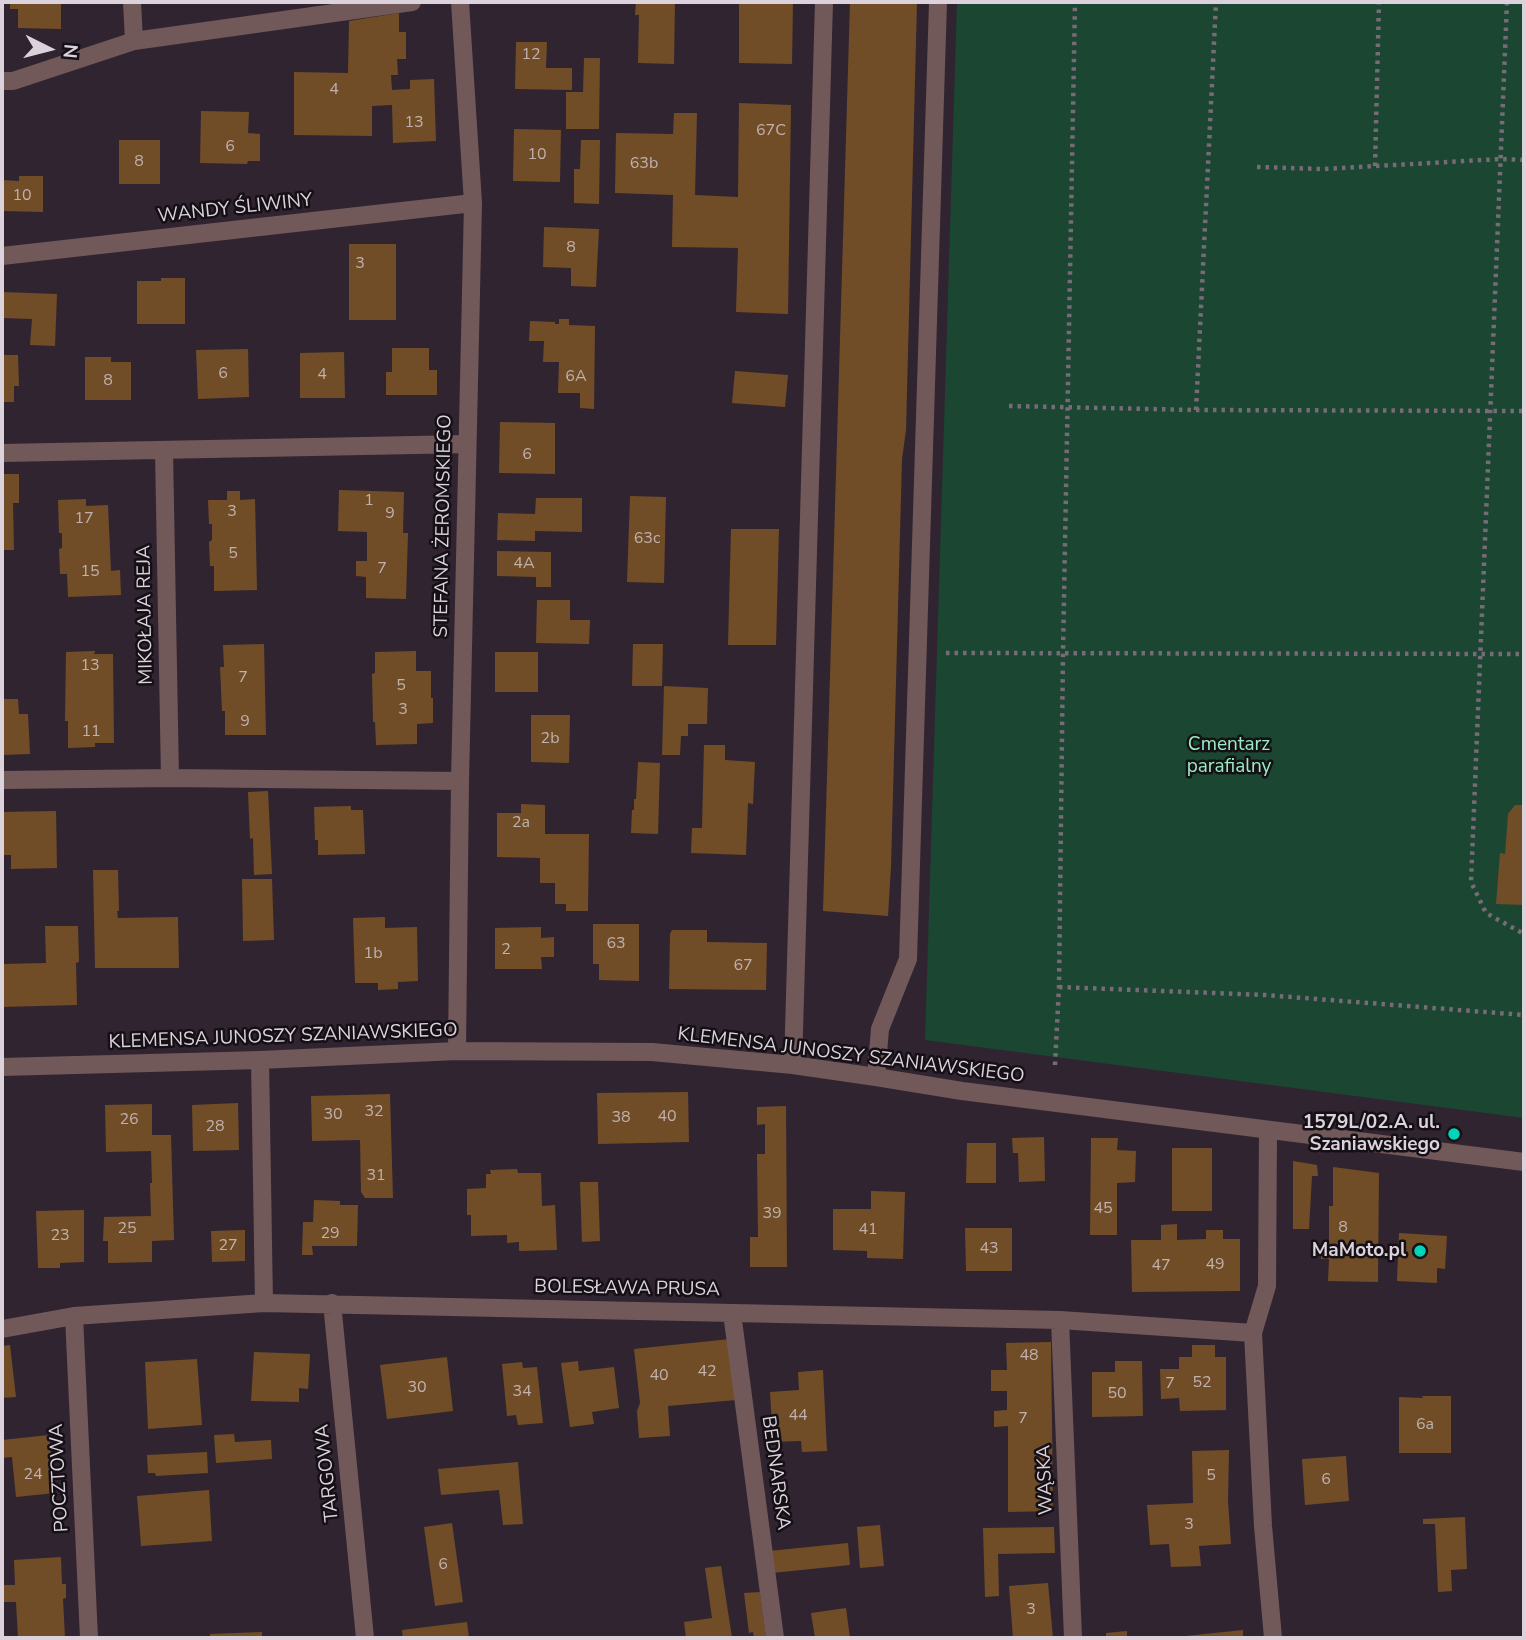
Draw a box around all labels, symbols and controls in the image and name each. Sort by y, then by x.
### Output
north arrow [14,14,84,84]
text: N [56,43,84,60]
house number: 12 [521,45,541,65]
house number: 4 [329,80,339,100]
house number: 13 [404,113,424,133]
house number: 67C [756,121,786,141]
house number: 6 [225,137,235,157]
house number: 10 [527,145,547,165]
house number: 8 [134,152,144,172]
house number: 63b [630,154,658,174]
house number: 10 [12,186,32,206]
street label: WANDY ŚLIWINY [157,190,313,228]
house number: 8 [566,238,576,258]
house number: 3 [355,254,365,274]
house number: 6 [218,364,228,384]
house number: 4 [317,365,327,385]
house number: 6A [565,367,587,387]
house number: 8 [103,371,113,391]
street label: STEFANA ŻEROMSKIEGO [431,414,457,638]
house number: 6 [522,445,532,465]
house number: 1 [364,491,374,511]
house number: 3 [227,502,237,522]
house number: 9 [385,504,395,524]
house number: 17 [74,509,94,529]
house number: 63c [634,529,660,549]
house number: 5 [228,544,238,564]
street label: MIKOŁAJA REJA [133,545,159,685]
house number: 4A [513,554,535,574]
house number: 7 [377,559,387,579]
house number: 15 [80,562,100,582]
house number: 13 [80,656,100,676]
house number: 7 [238,668,248,688]
house number: 5 [396,676,406,696]
house number: 3 [398,700,408,720]
house number: 9 [240,712,250,732]
house number: 11 [81,722,101,742]
house number: 2b [541,729,559,749]
park label: Cmentarz parafialny [1187,734,1271,778]
house number: 2a [512,813,530,833]
house number: 63 [606,934,626,954]
house number: 2 [501,940,511,960]
house number: 1b [364,944,382,964]
house number: 67 [733,956,753,976]
street label: KLEMENSA JUNOSZY SZANIAWSKIEGO [108,1020,458,1054]
street label: KLEMENSA JUNOSZY SZANIAWSKIEGO [676,1023,1026,1089]
house number: 32 [364,1102,384,1122]
house number: 30 [323,1105,343,1125]
house number: 40 [657,1107,677,1127]
house number: 38 [611,1108,631,1128]
house number: 26 [119,1110,139,1130]
place label: 1579L/02.A. ul. Szaniawskiego [1303,1112,1440,1156]
house number: 28 [205,1117,225,1137]
marker: 1579L/02.A. ul. Szaniawskiego [1446,1126,1462,1142]
house number: 31 [366,1166,386,1186]
house number: 45 [1093,1199,1113,1219]
house number: 39 [762,1204,782,1224]
house number: 8 [1338,1218,1348,1238]
house number: 25 [117,1219,137,1239]
house number: 41 [858,1220,878,1240]
house number: 29 [320,1224,340,1244]
house number: 23 [50,1226,70,1246]
house number: 27 [218,1236,238,1256]
house number: 43 [979,1239,999,1259]
place label: MaMoto.pl [1312,1240,1406,1262]
marker: MaMoto.pl [1412,1243,1428,1259]
house number: 49 [1205,1255,1225,1275]
house number: 47 [1151,1256,1171,1276]
street label: BOLESŁAWA PRUSA [534,1276,720,1302]
house number: 48 [1019,1346,1039,1366]
house number: 42 [697,1362,717,1382]
house number: 40 [649,1366,669,1386]
house number: 52 [1192,1373,1212,1393]
house number: 7 [1165,1374,1175,1394]
house number: 30 [407,1378,427,1398]
house number: 34 [512,1382,532,1402]
house number: 50 [1107,1384,1127,1404]
house number: 44 [788,1406,808,1426]
house number: 7 [1018,1409,1028,1429]
street label: BEDNARSKA [756,1414,794,1532]
house number: 6a [1416,1415,1434,1435]
street label: POCZTOWA [46,1423,74,1533]
street label: TARGOWA [312,1423,344,1523]
street label: WĄSKA [1033,1444,1059,1516]
house number: 24 [23,1465,43,1485]
house number: 5 [1206,1466,1216,1486]
house number: 6 [1321,1470,1331,1490]
house number: 3 [1184,1515,1194,1535]
house number: 6 [438,1555,448,1575]
house number: 3 [1026,1600,1036,1620]

